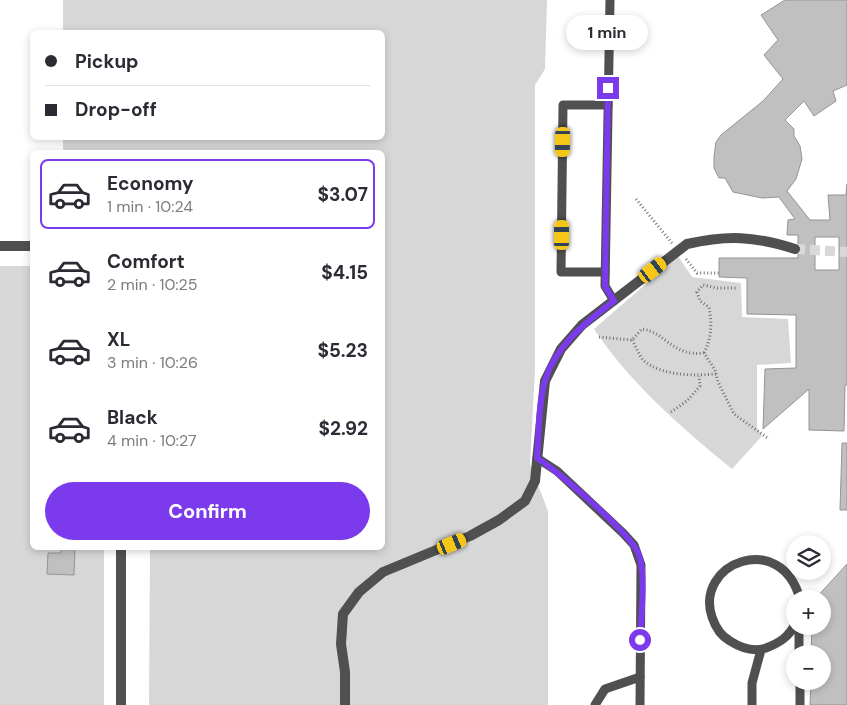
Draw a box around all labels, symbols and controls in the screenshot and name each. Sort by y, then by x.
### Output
callout: 1 min [567,16,649,51]
text: 1 min [588,22,626,43]
text: Pickup [75,49,139,74]
route end [597,77,619,99]
text: Drop-off [75,97,157,122]
car [555,127,570,157]
text: Economy [107,171,194,196]
icon: car [47,172,92,217]
text: $3.07 [318,182,368,207]
text: 1 min · 10:24 [107,196,193,217]
car [554,220,569,250]
text: Comfort [107,249,185,274]
icon: car [47,250,92,295]
car [636,255,669,285]
text: $4.15 [321,260,368,285]
text: 2 min · 10:25 [107,274,198,295]
text: XL [107,327,130,352]
icon: car [47,328,92,373]
text: $5.23 [317,338,368,363]
text: 3 min · 10:26 [107,352,198,373]
text: Black [107,405,158,430]
icon: car [47,406,92,451]
text: $2.92 [318,416,368,441]
text: 4 min · 10:27 [107,430,197,451]
button: Confirm [45,482,370,540]
car [435,531,468,557]
map controls [786,535,831,690]
button: layers [786,535,831,580]
button: + [786,590,831,635]
route start [629,629,651,651]
button: − [786,645,831,690]

